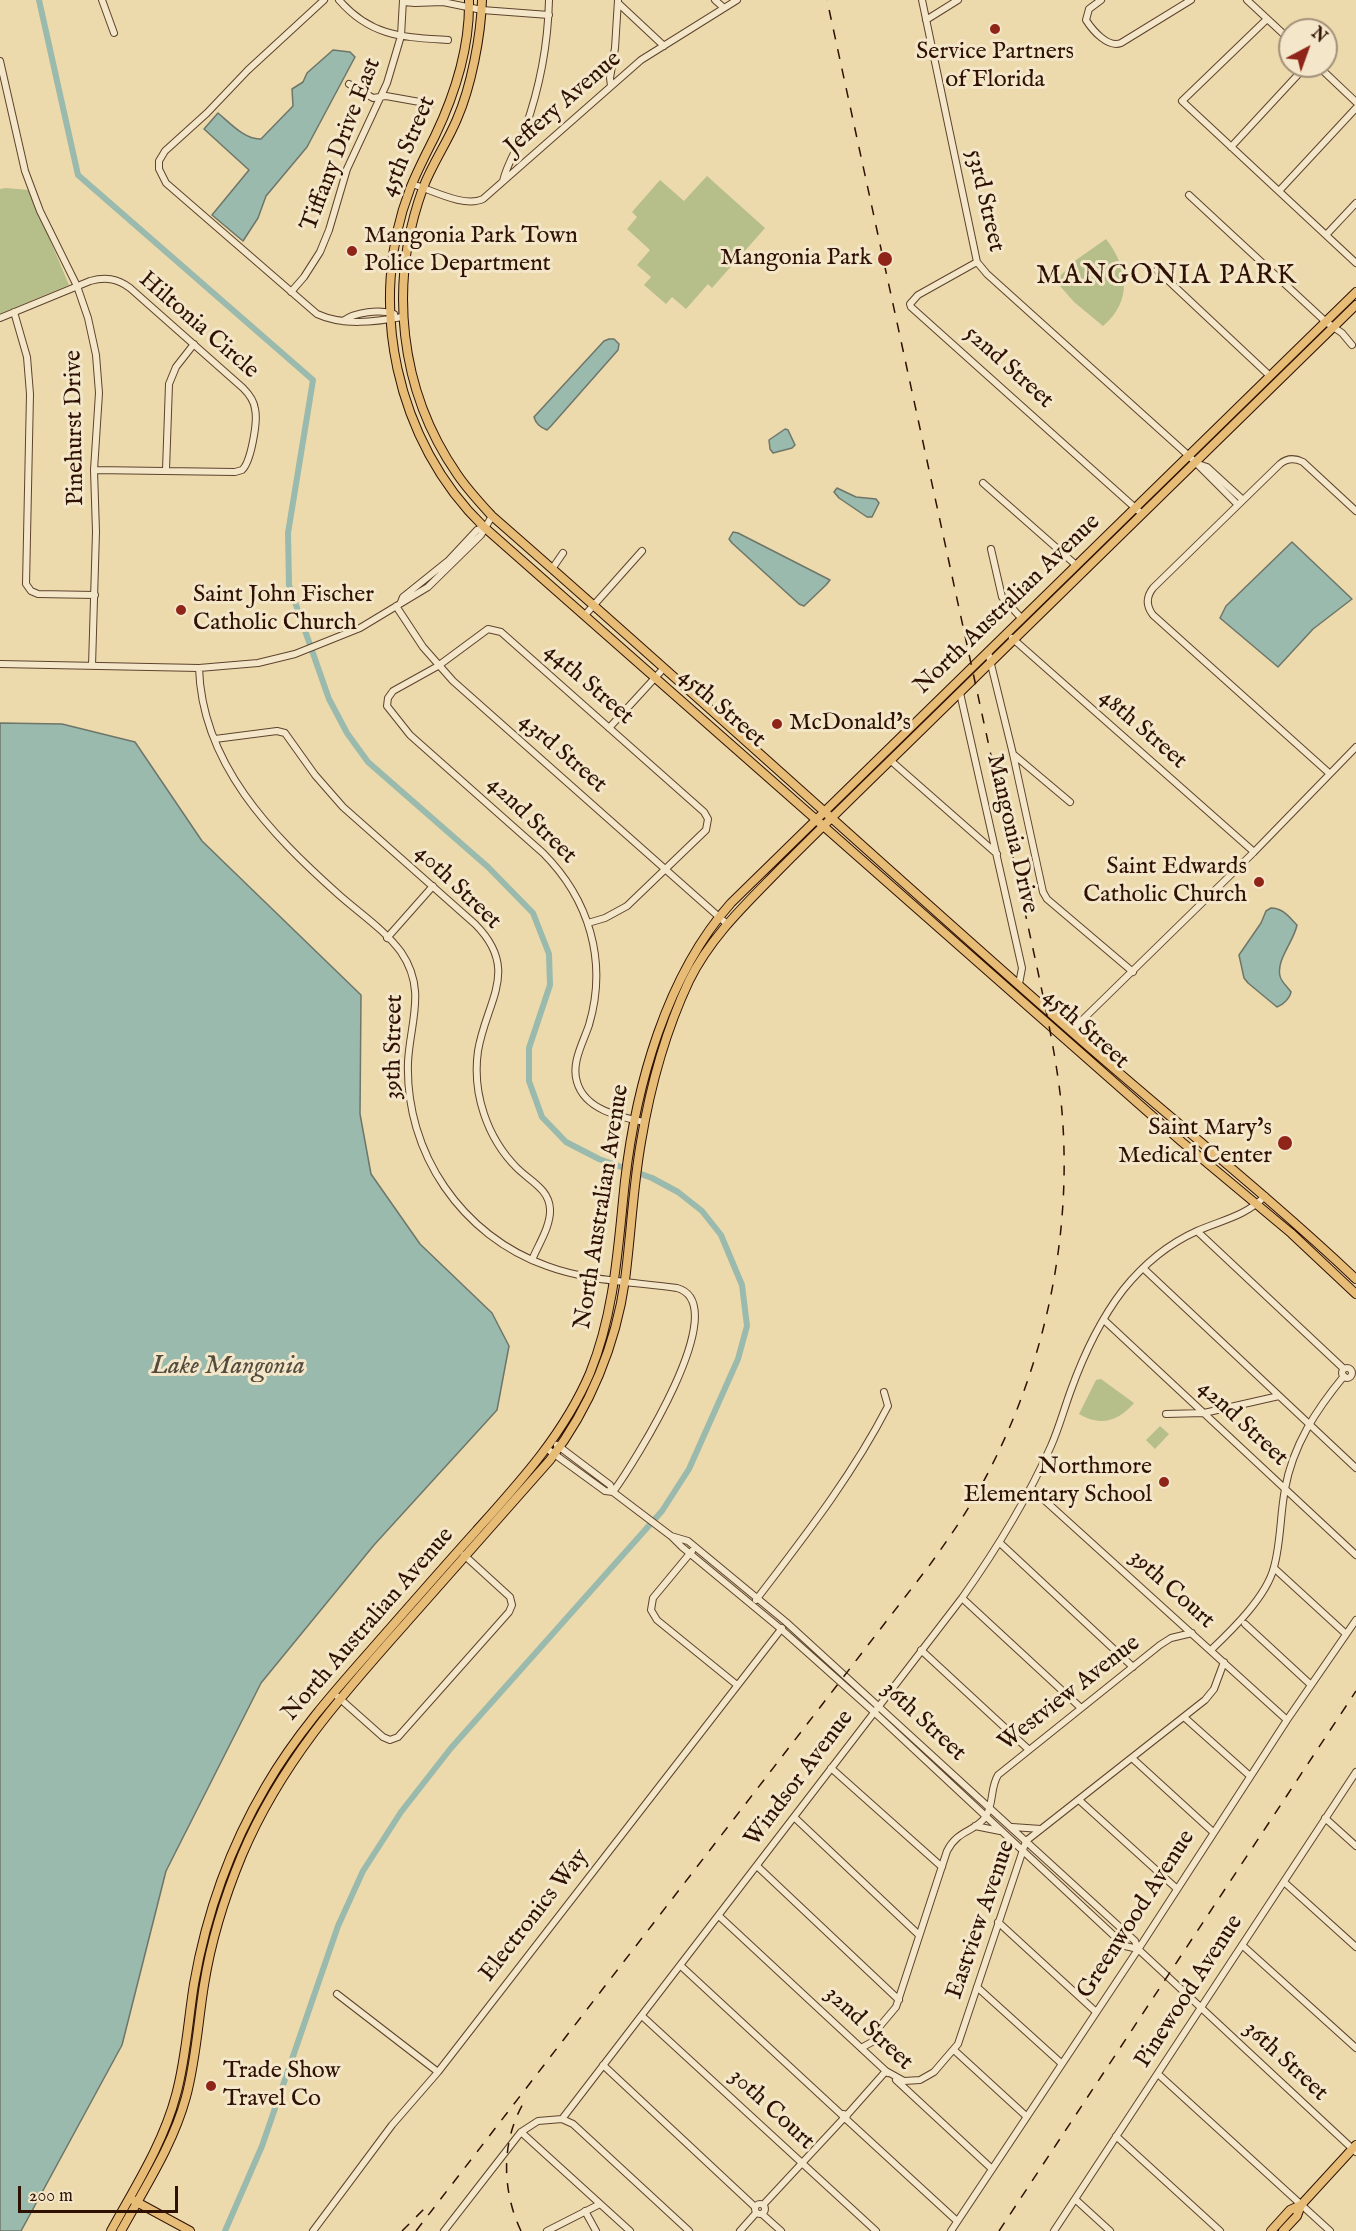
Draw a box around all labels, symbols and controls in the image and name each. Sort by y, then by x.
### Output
north arrow [1278,18,1338,78]
marker: Service Partners of Florida [988,22,1002,36]
text: N [1307,24,1330,48]
place label: Service Partners of Florida [916,39,1074,95]
street label: Jeffery Avenue [500,46,628,162]
street label: Tiffany Drive East [296,54,388,236]
street label: 45th Street [375,92,443,202]
street label: 53rd Street [958,147,1010,255]
place label: Mangonia Park Town Police Department [364,223,578,279]
marker: Mangonia Park Town Police Department [345,244,359,258]
place label: Mangonia Park [720,245,872,273]
marker: Mangonia Park [876,250,894,268]
district label: MANGONIA PARK [1036,261,1298,293]
street label: Hiltonia Circle [132,266,264,386]
street label: 52nd Street [957,320,1059,416]
street label: Pinehurst Drive [60,350,92,506]
street label: North Australian Avenue [909,509,1107,701]
place label: Saint John Fischer Catholic Church [193,582,374,638]
marker: Saint John Fischer Catholic Church [174,603,188,617]
street label: 44th Street [537,638,639,732]
street label: 45th Street [671,663,771,755]
street label: 48th Street [1092,684,1192,776]
street label: 43rd Street [512,708,612,800]
place label: McDonald's [789,710,911,738]
marker: McDonald's [770,717,784,731]
street label: Mangonia Drive [979,752,1043,916]
street label: 42nd Street [480,771,582,871]
street label: 40th Street [408,840,506,936]
place label: Saint Edwards Catholic Church [1083,854,1247,910]
marker: Saint Edwards Catholic Church [1252,875,1266,889]
street label: 45th Street [1036,984,1134,1076]
street label: 39th Street [380,994,410,1100]
street label: North Australian Avenue [569,1083,637,1331]
place label: Saint Mary's Medical Center [1118,1115,1272,1171]
marker: Saint Mary's Medical Center [1276,1134,1294,1152]
water label: Lake Mangonia [151,1352,305,1384]
street label: 42nd Street [1191,1375,1293,1473]
place label: Northmore Elementary School [964,1454,1152,1510]
marker: Northmore Elementary School [1157,1475,1171,1489]
street label: North Australian Avenue [277,1522,461,1728]
street label: 39th Court [1122,1544,1220,1636]
street label: Westview Avenue [993,1630,1147,1758]
street label: 36th Street [875,1676,971,1768]
street label: Windsor Avenue [739,1705,861,1853]
street label: Greenwood Avenue [1072,1825,1202,2005]
street label: Eastview Avenue [941,1837,1023,2003]
street label: Electronics Way [474,1844,596,1988]
street label: Pinewood Avenue [1130,1910,1250,2074]
street label: 32nd Street [818,1981,918,2077]
street label: 36th Street [1237,2016,1333,2108]
place label: Trade Show Travel Co [223,2058,340,2114]
street label: 30th Court [722,2063,820,2157]
marker: Trade Show Travel Co [204,2079,218,2093]
scale bar [21,2174,182,2212]
text: 200 m [29,2185,73,2208]

